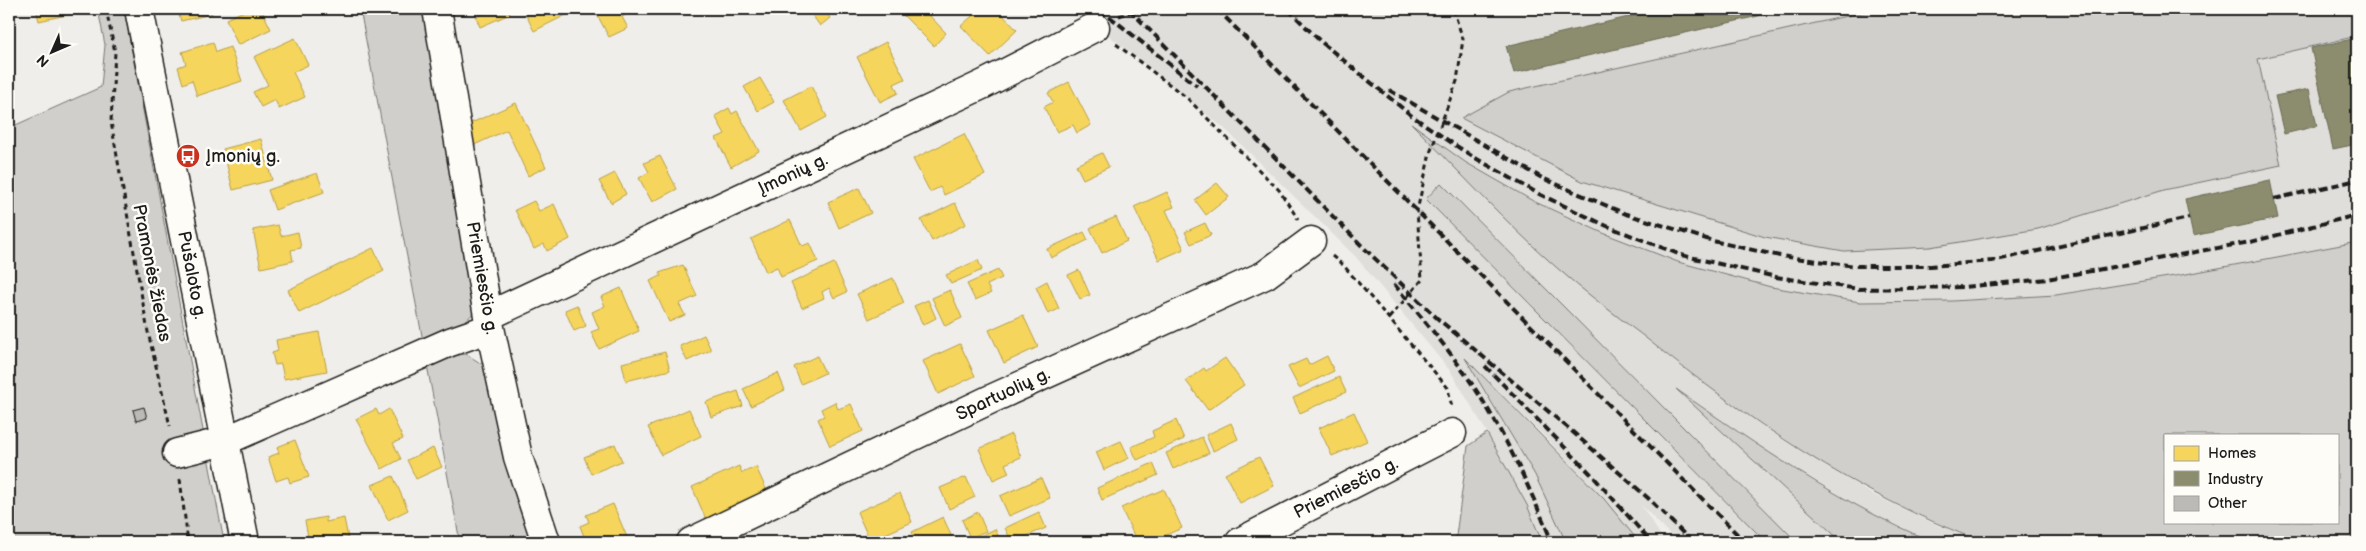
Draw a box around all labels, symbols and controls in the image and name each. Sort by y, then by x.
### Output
north arrow [28,28,78,78]
text: N [33,51,53,71]
bus stop icon: Įmonių g. [175,143,201,169]
place label: Įmonių g. [205,146,280,167]
street label: Įmonių g. [754,149,831,200]
street label: Pramonės žiedas [128,202,176,344]
street label: Priemiesčio g. [462,220,502,336]
street label: Pušaloto g. [173,229,211,321]
street label: Spartuolių g. [953,363,1053,425]
legend [2164,434,2338,524]
text: Homes [2208,444,2257,463]
street label: Priemiesčio g. [1290,453,1402,523]
text: Industry [2208,470,2263,489]
text: Other [2208,494,2247,513]

